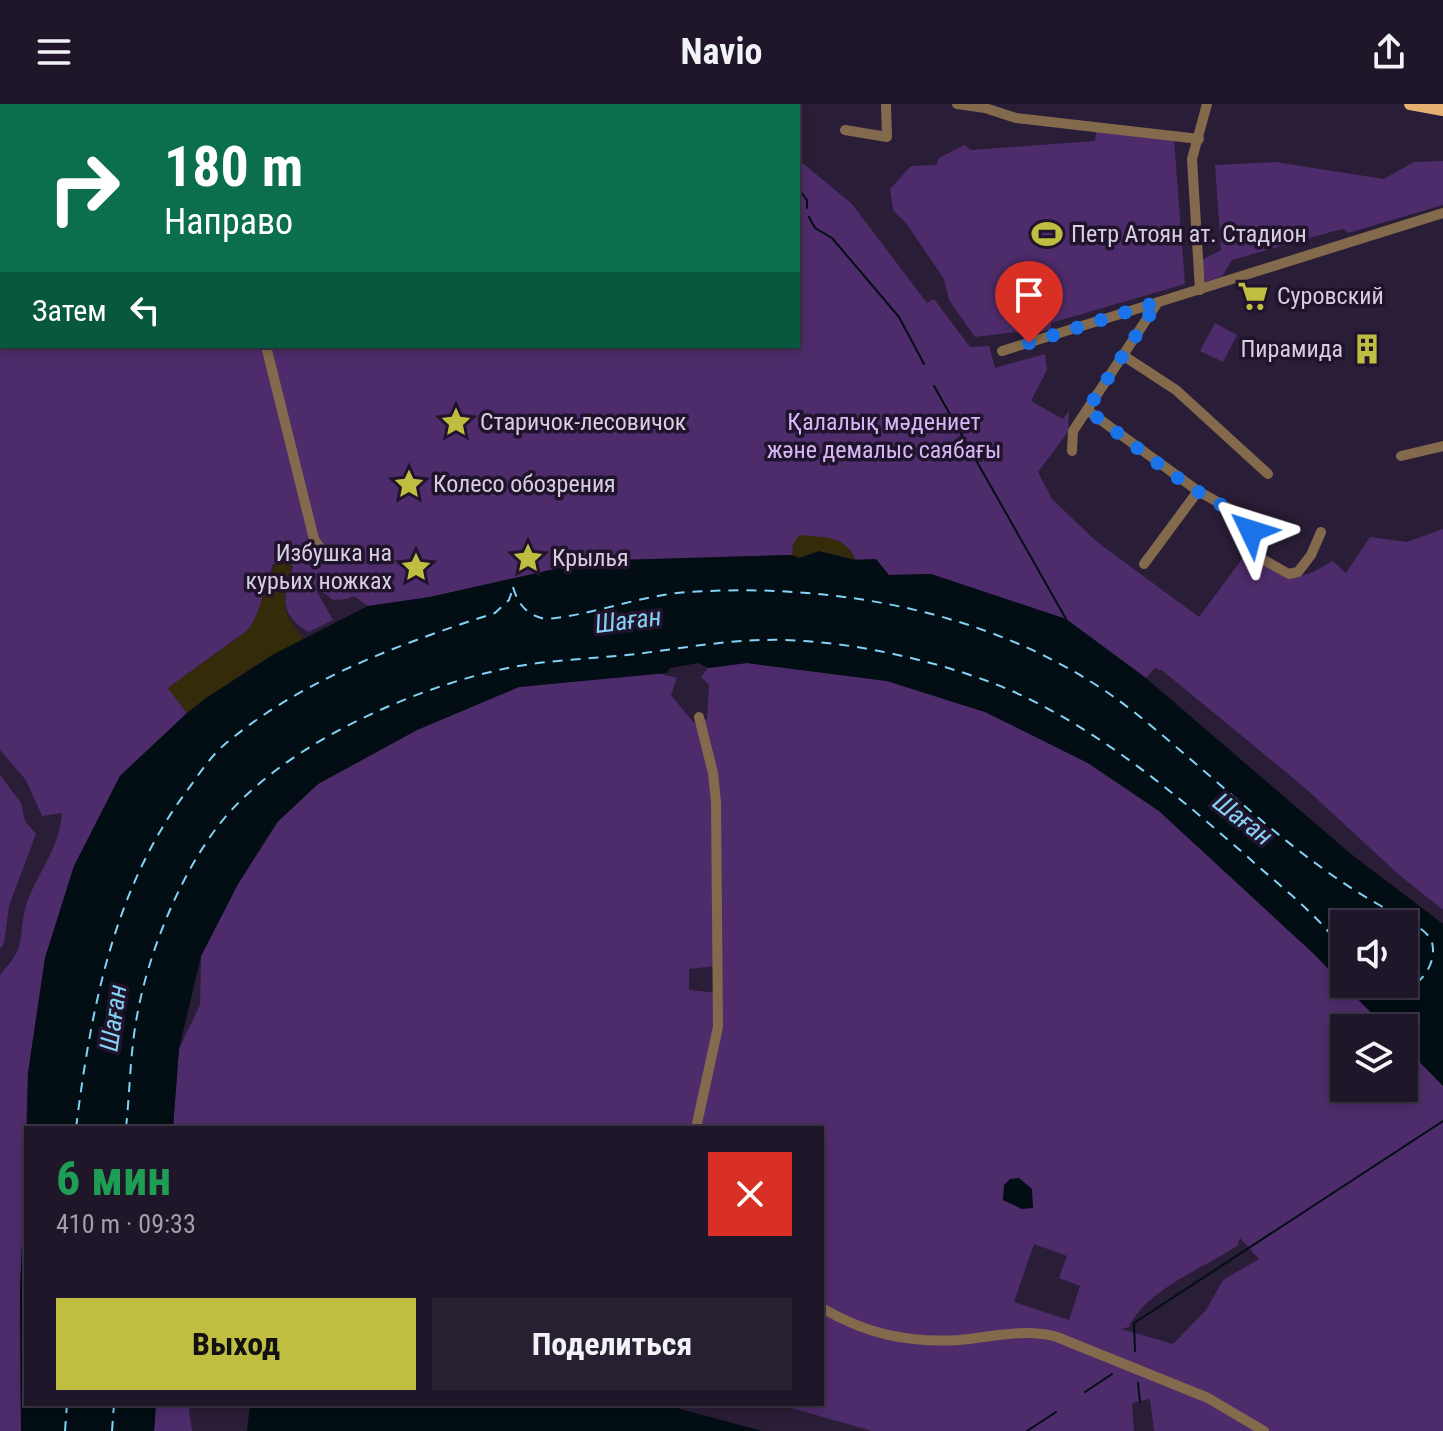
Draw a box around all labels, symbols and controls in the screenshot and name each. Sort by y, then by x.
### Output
icon: menu [32,30,76,74]
icon: share [1367,30,1411,74]
text: Navio [681,31,762,73]
text: 180 m [164,134,303,200]
icon: right [32,136,136,240]
text: Направо [164,201,293,243]
sports icon: Петр Атоян ат. Стадион [1030,217,1064,251]
place label: Петр Атоян ат. Стадион [1071,220,1307,248]
pin [995,261,1063,343]
icon: arrive [1007,273,1051,317]
supermarket icon: Суровский [1236,279,1270,313]
place label: Суровский [1277,282,1384,310]
icon: left [123,288,167,332]
text: Затем [32,293,107,328]
building icon: Пирамида [1350,332,1384,366]
place label: Пирамида [1240,335,1343,363]
place icon: Старичок-лесовичок [439,405,473,439]
place label: Старичок-лесовичок [480,408,687,436]
park label: Қалалық мәдениет және демалыс саябағы [767,408,1001,464]
place icon: Колесо обозрения [392,467,426,501]
place label: Колесо обозрения [433,470,616,498]
position arrow [1209,489,1293,573]
place label: Избушка на курьих ножках [245,539,392,595]
place icon: Крылья [511,541,545,575]
place label: Крылья [552,544,629,572]
place icon: Избушка на курьих ножках [399,550,433,584]
water label: Шаған [593,601,663,639]
water label: Шаған [1207,787,1279,852]
map controls [1330,910,1418,1102]
button: sound [1330,910,1418,998]
water label: Шаған [93,983,133,1053]
button: layers [1330,1014,1418,1102]
text: 6 мин [56,1150,171,1207]
button: close [708,1152,792,1236]
text: 410 m · 09:33 [56,1209,196,1239]
button: Выход [56,1298,416,1390]
button: Поделиться [432,1298,792,1390]

